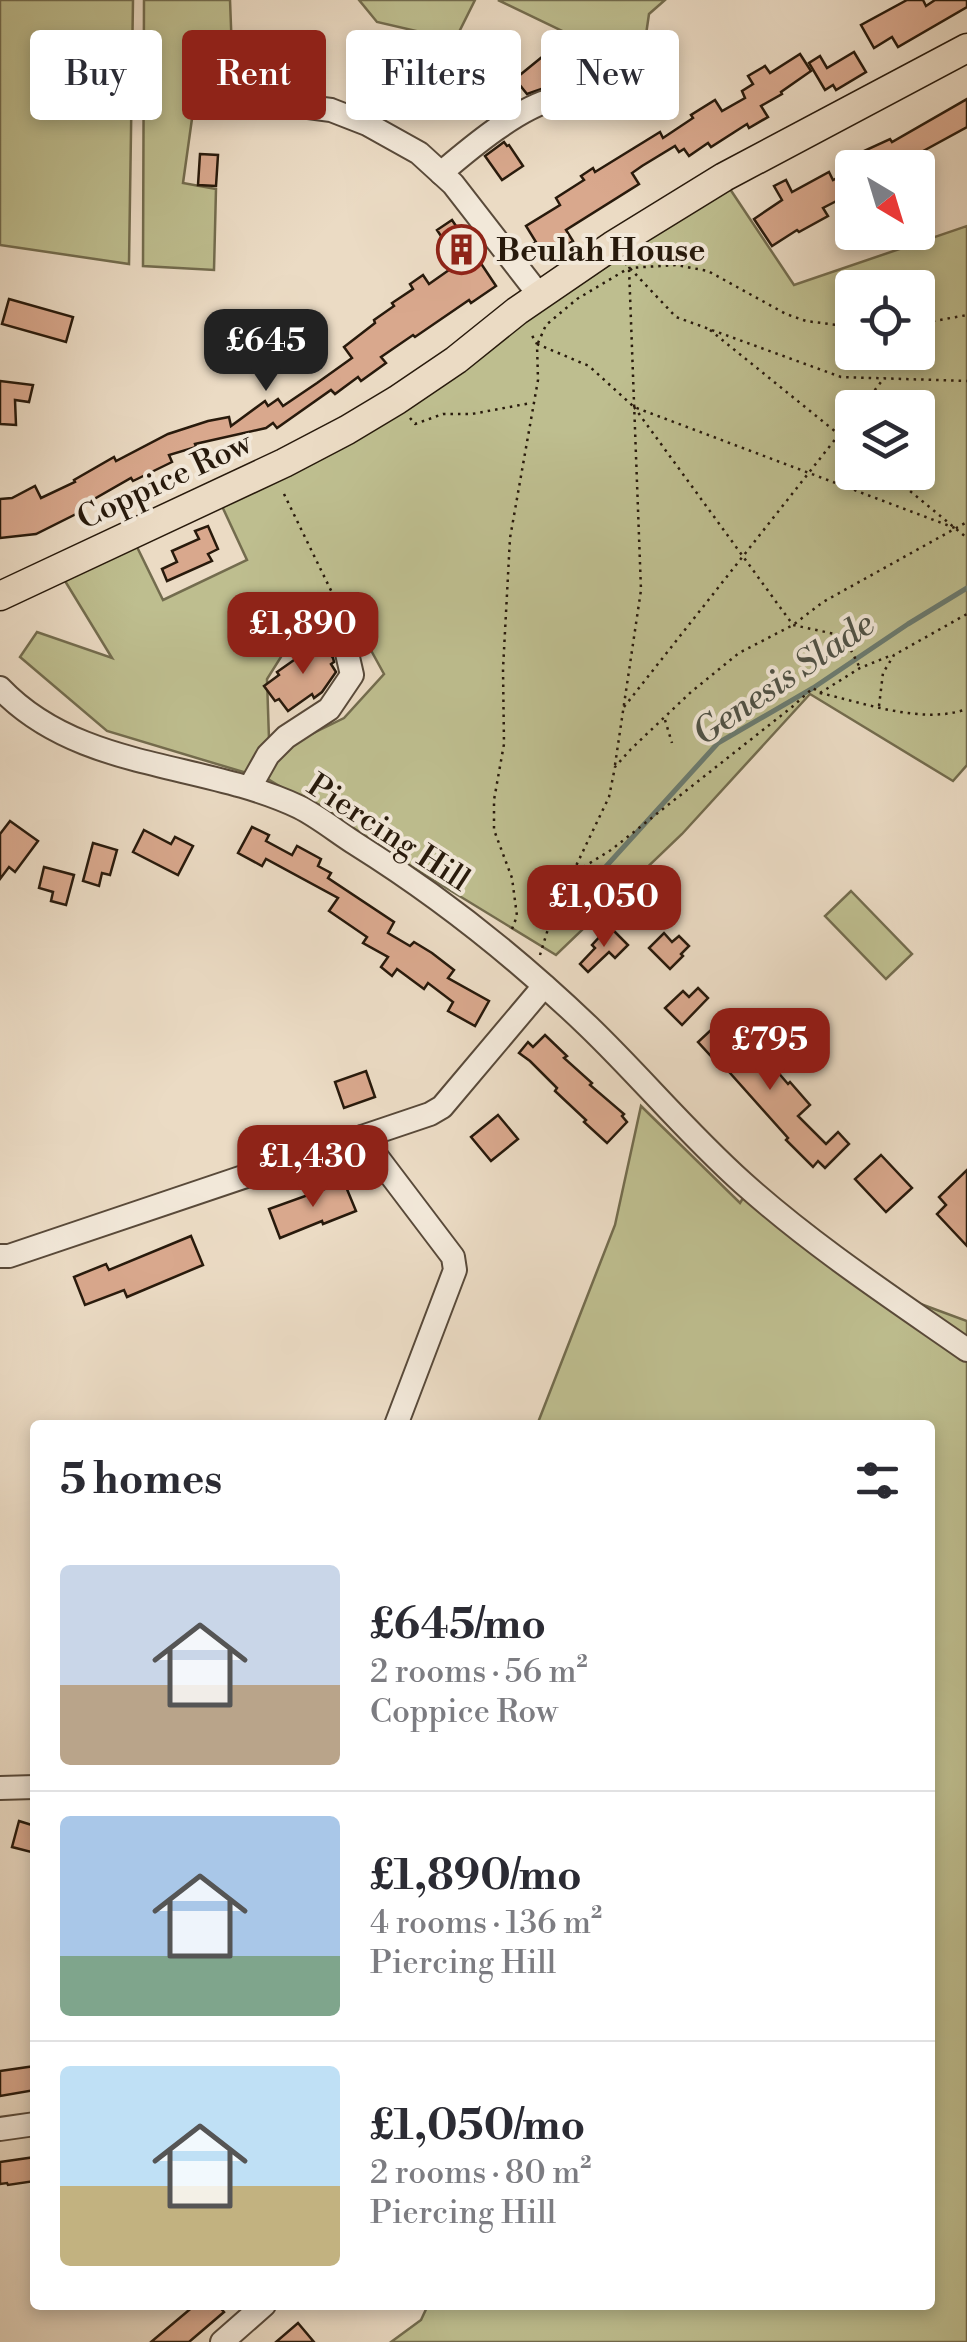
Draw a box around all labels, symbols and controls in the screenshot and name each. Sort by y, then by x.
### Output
chip: Buy [30,30,162,120]
chip: Rent [182,30,326,120]
chip: Filters [346,30,521,120]
chip: New [541,30,679,120]
north arrow [835,150,935,250]
map controls [835,150,935,490]
building icon: Beulah House [435,224,487,276]
place label: Beulah House [496,231,705,271]
button: locate [835,270,935,370]
pin: £645 [207,309,325,394]
text: £645 [226,321,306,361]
button: layers [835,390,935,490]
street label: Coppice Row [71,423,259,539]
pin: £1,890 [222,592,384,677]
water label: Genesis Slade [685,603,883,756]
text: £1,890 [249,604,357,644]
street label: Piercing Hill [300,765,478,901]
pin: £1,050 [523,865,685,950]
text: £1,050 [549,877,659,917]
pin: £795 [711,1008,829,1093]
text: £795 [732,1020,808,1060]
pin: £1,430 [232,1125,394,1210]
text: £1,430 [259,1137,367,1177]
icon: filters [850,1453,905,1508]
text: 5 homes [60,1454,222,1507]
text: £645/mo [370,1599,546,1652]
icon: home [140,1605,260,1725]
text: 2 rooms · 56 m² [370,1652,588,1692]
text: Coppice Row [370,1692,558,1732]
text: £1,890/mo [370,1850,582,1903]
icon: home [140,1856,260,1976]
text: 4 rooms · 136 m² [370,1903,602,1943]
text: Piercing Hill [370,1943,556,1983]
text: £1,050/mo [370,2100,585,2153]
icon: home [140,2106,260,2226]
text: 2 rooms · 80 m² [370,2153,591,2193]
text: Piercing Hill [370,2193,556,2233]

